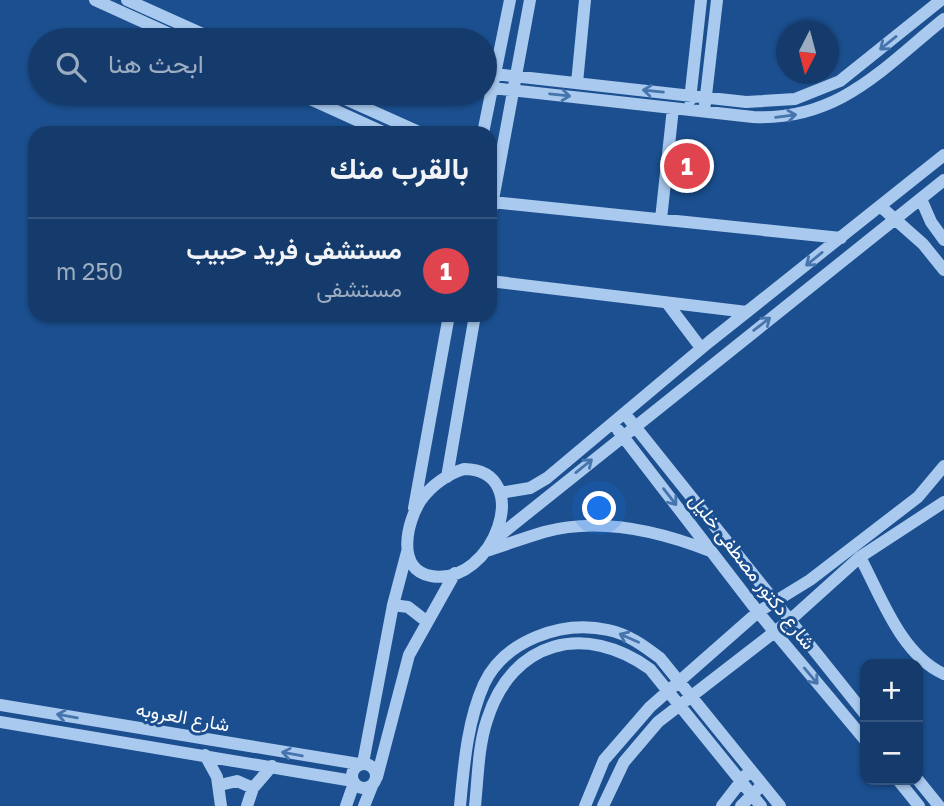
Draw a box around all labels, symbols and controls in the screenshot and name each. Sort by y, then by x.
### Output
north arrow [776,21,839,84]
search box [28,28,497,105]
one-way arrow [879,35,897,51]
icon: search [52,48,90,86]
text: ابحث هنا [108,48,204,79]
one-way arrow [643,84,665,97]
one-way arrow [548,89,571,102]
one-way arrow [774,110,797,123]
pin: 1 [664,140,710,192]
text: بالقرب منك [330,150,469,186]
text: مستشفى فريد حبيب [186,234,402,265]
one-way arrow [806,251,824,266]
text: 250 m [56,257,123,285]
text: 1 [440,257,452,285]
text: مستشفى [316,274,402,302]
one-way arrow [753,317,771,332]
one-way arrow [575,458,593,473]
one-way arrow [663,488,678,506]
street label: شارع دكتور مصطفى خليل [683,488,821,655]
your location [582,491,616,525]
one-way arrow [619,631,640,644]
map controls [860,659,923,785]
button: + [860,659,923,722]
one-way arrow [803,666,819,684]
street label: شارع العروبه [134,696,232,738]
one-way arrow [57,709,79,722]
button: − [860,722,923,785]
one-way arrow [281,747,304,760]

